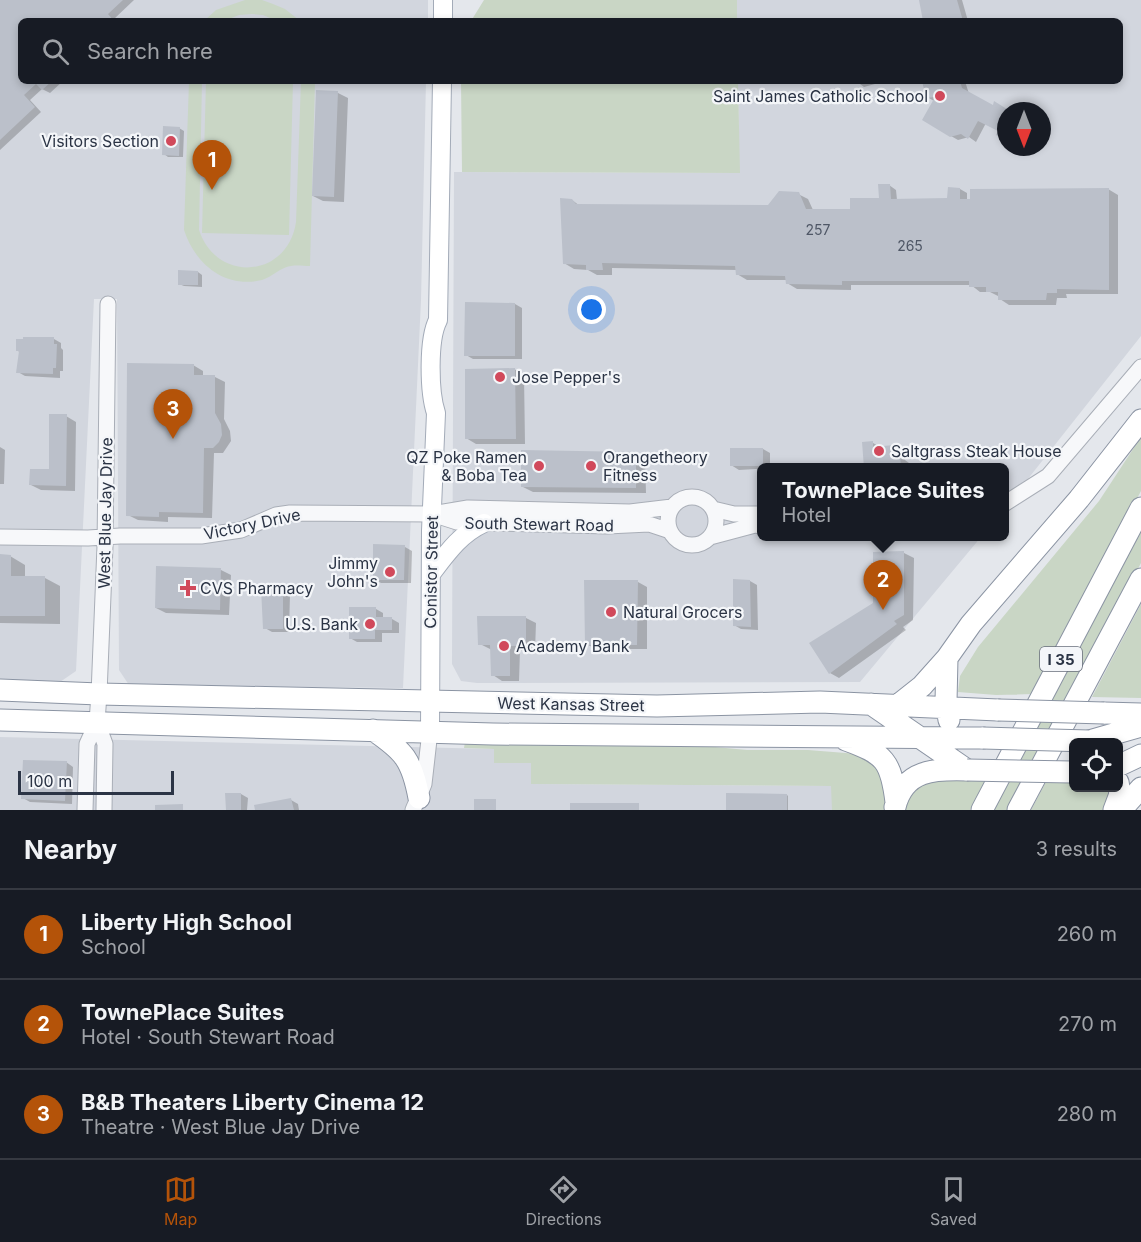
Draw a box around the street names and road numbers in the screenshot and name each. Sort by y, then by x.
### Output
street label: West Blue Jay Drive [94,437,116,589]
street label: Victory Drive [202,504,302,544]
street label: South Stewart Road [464,513,614,535]
street label: Conistor Street [420,515,442,629]
road number: I 35 [1040,647,1082,671]
street label: West Kansas Street [497,693,645,715]

